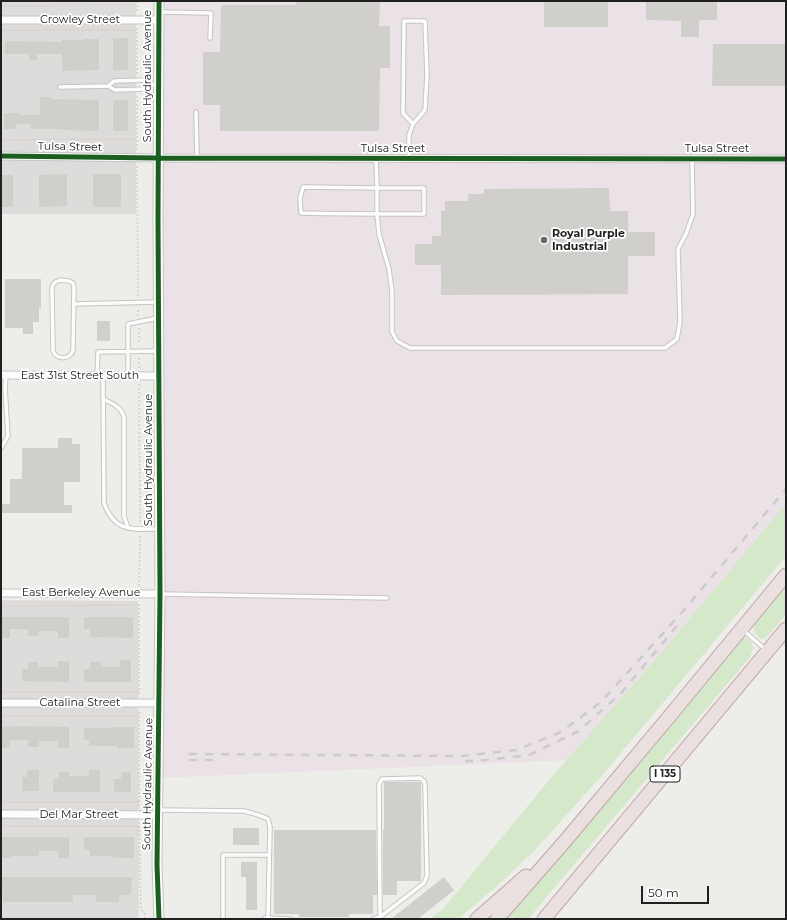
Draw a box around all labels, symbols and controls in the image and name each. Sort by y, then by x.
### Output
street label: South Hydraulic Avenue [141,10,155,142]
street label: Crowley Street [40,13,120,27]
street label: Tulsa Street [38,140,102,154]
street label: Tulsa Street [361,142,425,156]
street label: Tulsa Street [685,142,749,156]
place label: Royal Purple Industrial [552,227,625,253]
marker: Royal Purple Industrial [539,235,549,245]
street label: East 31st Street South [21,369,139,383]
street label: South Hydraulic Avenue [142,394,156,526]
street label: East Berkeley Avenue [22,586,140,600]
street label: Catalina Street [40,696,120,710]
street label: South Hydraulic Avenue [140,718,156,850]
road number: I 135 [650,766,680,782]
street label: Del Mar Street [39,808,119,822]
scale bar [643,878,711,904]
text: 50 m [648,885,679,900]

